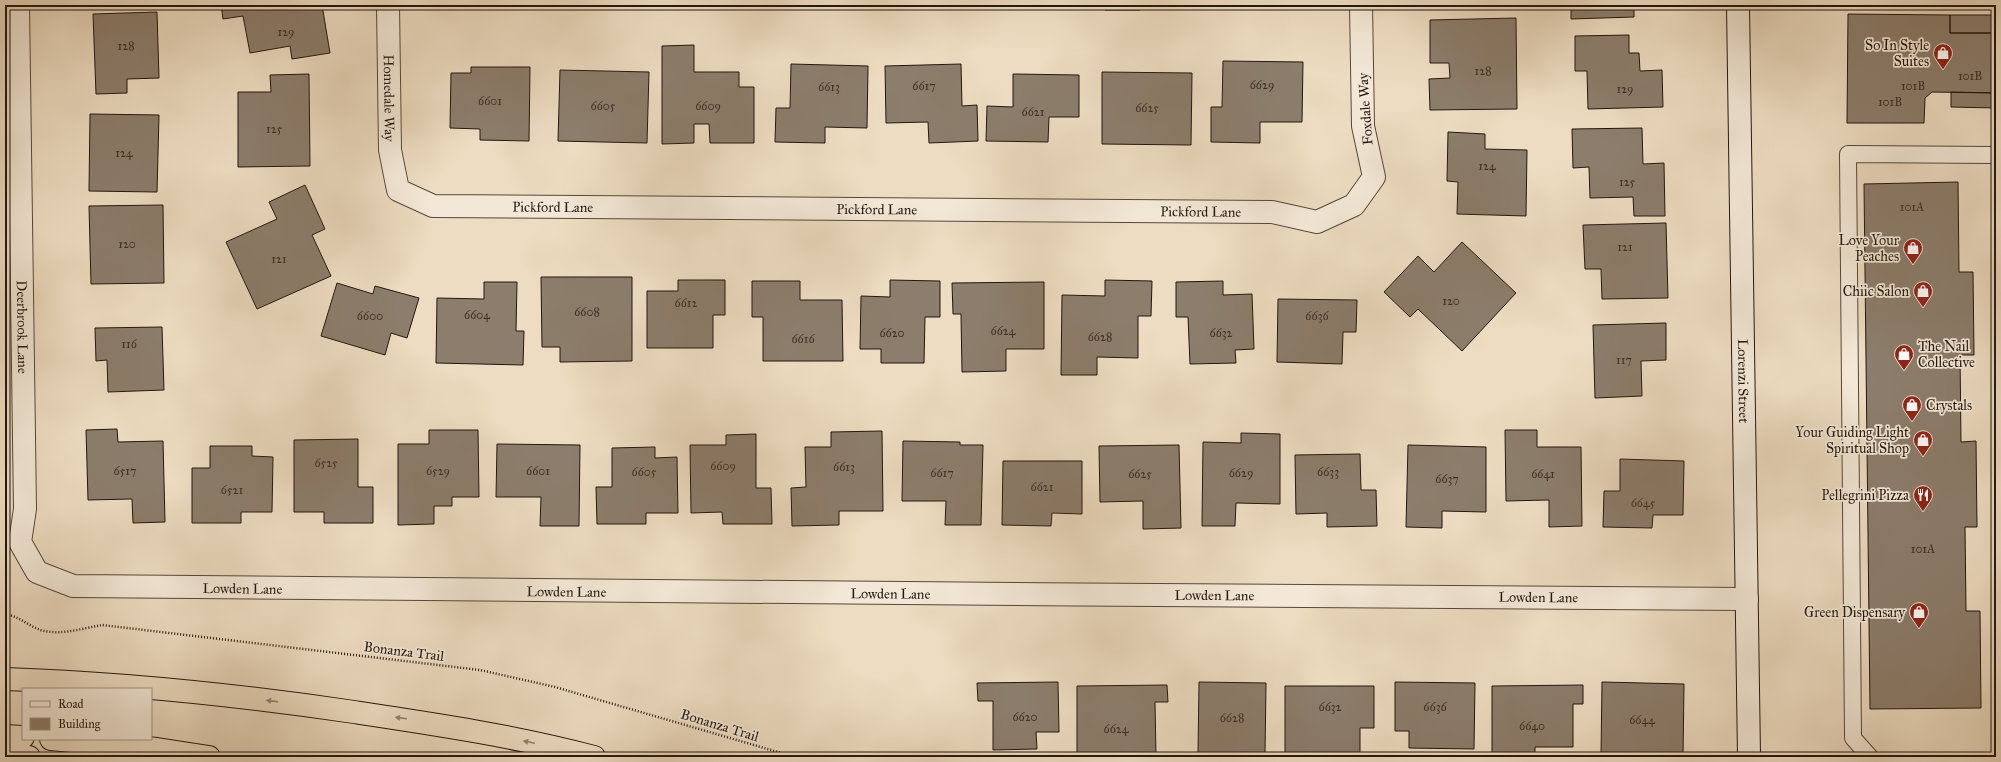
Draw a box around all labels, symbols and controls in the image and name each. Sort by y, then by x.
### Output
house number: 129 [277,25,295,39]
place label: So In Style Suites [1865,37,1929,70]
house number: 128 [117,39,135,53]
shop icon: So In Style Suites [1932,42,1954,70]
street label: Homedale Way [380,54,398,142]
house number: 128 [1474,64,1492,78]
house number: 101B [1958,69,1982,83]
street label: Foxdale Way [1354,72,1377,146]
house number: 6629 [1250,78,1274,92]
house number: 6617 [912,79,936,93]
house number: 101B [1901,79,1925,93]
house number: 6613 [818,80,840,94]
house number: 129 [1616,82,1634,96]
house number: 6601 [478,94,502,108]
house number: 101B [1878,95,1902,109]
house number: 6605 [591,99,616,113]
house number: 6609 [695,99,721,113]
house number: 6625 [1135,101,1159,115]
house number: 6621 [1022,105,1045,119]
house number: 125 [266,122,282,136]
house number: 124 [115,146,133,160]
house number: 124 [1478,159,1496,173]
house number: 125 [1619,175,1635,189]
street label: Pickford Lane [512,199,593,216]
house number: 101A [1900,200,1924,214]
street label: Pickford Lane [836,201,917,218]
street label: Pickford Lane [1160,203,1241,221]
place label: Love Your Peaches [1838,232,1900,265]
house number: 120 [118,237,136,251]
shop icon: Love Your Peaches [1902,237,1924,265]
house number: 121 [1617,240,1633,254]
house number: 121 [271,252,287,266]
street label: Deerbrook Lane [13,280,31,374]
shop icon: Chiic Salon [1912,280,1934,308]
place label: Chiic Salon [1843,283,1909,300]
house number: 120 [1442,294,1460,308]
house number: 6612 [675,296,698,310]
house number: 6608 [574,305,600,319]
house number: 6604 [464,308,490,322]
house number: 6600 [357,309,383,323]
house number: 6636 [1305,309,1329,323]
house number: 6624 [991,324,1016,338]
house number: 6620 [879,326,905,340]
house number: 6632 [1209,326,1233,340]
house number: 6628 [1088,330,1112,344]
house number: 6616 [791,332,815,346]
house number: 116 [121,337,138,351]
place label: The Nail Collective [1918,338,1975,371]
street label: Lorenzi Street [1734,339,1752,423]
shop icon: The Nail Collective [1893,343,1915,371]
house number: 117 [1616,353,1632,367]
shop icon: Crystals [1901,394,1923,422]
place label: Crystals [1926,397,1972,414]
place label: Your Guiding Light Spiritual Shop [1795,424,1909,457]
shop icon: Your Guiding Light Spiritual Shop [1912,429,1934,457]
house number: 6525 [314,456,338,470]
house number: 6609 [710,459,736,473]
house number: 6613 [833,460,855,474]
house number: 6517 [114,464,136,478]
house number: 6529 [426,464,450,478]
house number: 6601 [526,464,550,478]
house number: 6605 [632,465,657,479]
house number: 6633 [1317,465,1339,479]
house number: 6617 [930,466,954,480]
house number: 6629 [1229,466,1253,480]
house number: 6625 [1128,467,1152,481]
house number: 6641 [1531,467,1555,481]
house number: 6637 [1435,472,1459,486]
house number: 6621 [1031,480,1054,494]
house number: 6521 [221,483,243,497]
restaurant icon: Pellegrini Pizza [1912,484,1934,512]
place label: Pellegrini Pizza [1821,487,1909,504]
house number: 6645 [1631,496,1656,510]
house number: 101A [1911,542,1935,556]
street label: Lowden Lane [202,580,283,598]
street label: Lowden Lane [527,583,606,601]
street label: Lowden Lane [851,585,930,603]
street label: Lowden Lane [1175,587,1254,604]
street label: Lowden Lane [1499,589,1578,606]
shop icon: Green Dispensary [1908,601,1930,629]
place label: Green Dispensary [1804,604,1905,621]
street label: Bonanza Trail [363,638,445,665]
legend [22,688,152,740]
text: Road [58,697,84,711]
one-way arrow [266,698,278,704]
house number: 6632 [1318,700,1342,714]
house number: 6636 [1423,700,1447,714]
street label: Bonanza Trail [679,706,761,746]
house number: 6620 [1012,710,1038,724]
house number: 6628 [1220,711,1244,725]
house number: 6644 [1629,713,1655,727]
one-way arrow [395,715,407,722]
text: Building [58,717,101,732]
house number: 6640 [1519,719,1545,733]
house number: 6624 [1104,722,1129,736]
one-way arrow [522,739,535,745]

